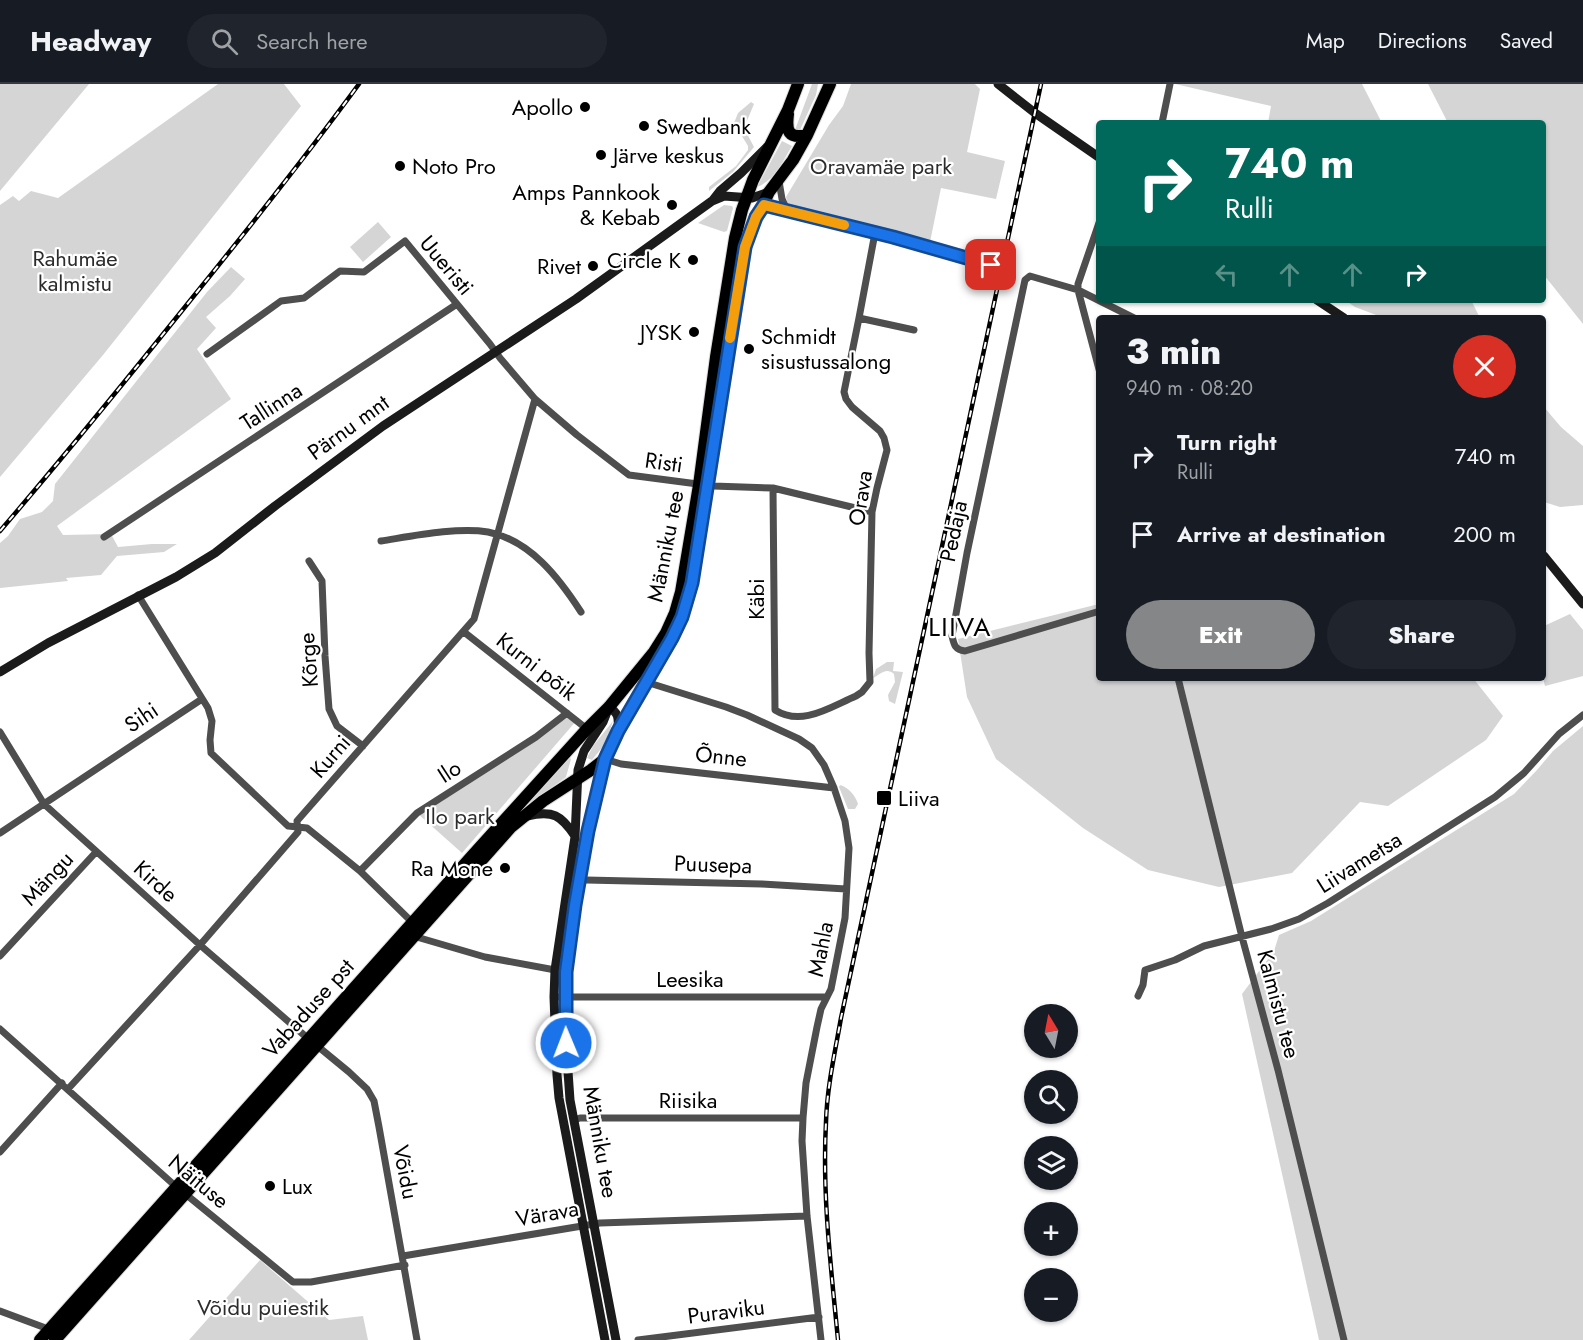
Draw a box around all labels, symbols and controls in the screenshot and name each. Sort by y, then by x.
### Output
search box [187,14,607,68]
text: Headway [30,21,151,62]
icon: search [208,25,241,58]
text: Search here [256,25,368,57]
text: Map [1306,26,1345,56]
text: Directions [1378,26,1467,56]
text: Saved [1500,26,1553,56]
place label: Apollo [512,91,573,123]
marker: Apollo [578,100,592,114]
place label: Swedbank [656,110,751,142]
marker: Swedbank [637,119,651,133]
text: 740 m [1225,133,1355,194]
place label: Järve keskus [610,139,724,171]
icon: right [1126,144,1204,222]
marker: Järve keskus [594,148,608,162]
place label: Noto Pro [412,150,496,182]
park label: Oravamäe park [810,150,952,182]
marker: Noto Pro [393,159,407,173]
place label: Amps Pannkook & Kebab [512,176,660,233]
text: Rulli [1225,189,1274,228]
marker: Amps Pannkook & Kebab [665,198,679,212]
street label: Uueristi [412,228,482,302]
pin [965,239,1016,290]
park label: Rahumäe kalmistu [32,242,118,299]
place label: Circle K [607,244,682,276]
icon: arrive [974,248,1007,281]
place label: Rivet [537,250,582,282]
marker: Circle K [686,253,700,267]
icon: left [1210,258,1243,291]
icon: ahead [1273,258,1306,291]
icon: ahead [1336,258,1369,291]
icon: right [1399,258,1432,291]
marker: Rivet [586,259,600,273]
place label: JYSK [637,316,683,348]
place label: Schmidt sisustussalong [761,320,891,377]
marker: JYSK [687,325,701,339]
text: 3 min [1126,325,1221,377]
button: close [1453,335,1516,398]
marker: Schmidt sisustussalong [742,342,756,356]
street label: Tallinna [234,374,308,438]
text: 940 m · 08:20 [1126,374,1253,403]
street label: Pärnu mnt [301,386,396,468]
text: Turn right [1177,426,1277,458]
icon: right [1126,440,1159,473]
text: 740 m [1455,440,1516,472]
street label: Risti [643,444,685,480]
text: Rulli [1177,458,1213,487]
street label: Orava [840,468,880,528]
street label: Männiku tee [639,488,691,604]
street label: Pedaja [931,497,975,565]
icon: arrive [1126,518,1159,551]
text: Arrive at destination [1177,518,1386,550]
text: 200 m [1453,518,1516,550]
street label: Käbi [740,578,772,620]
button: Exit [1126,600,1315,669]
button: Share [1327,600,1516,669]
district label: LIIVA [928,608,992,646]
street label: Kurni põik [490,624,584,708]
street label: Kõrge [290,632,326,688]
street label: Sihi [118,694,164,740]
street label: Kurni [302,727,358,785]
street label: Õnne [694,737,748,775]
street label: Ilo [431,751,467,791]
place label: Liiva [898,782,940,814]
marker: Liiva [875,789,893,807]
park label: Ilo park [425,800,495,832]
street label: Liivametsa [1310,823,1408,901]
street label: Mängu [13,844,81,912]
street label: Puusepa [673,847,753,881]
place label: Ra Mone [411,852,493,884]
street label: Kirde [127,853,185,909]
marker: Ra Mone [498,861,512,875]
street label: Mahla [799,919,841,979]
street label: Kalmistu tee [1249,946,1309,1062]
street label: Vabaduse pst [255,951,362,1065]
street label: Leesika [656,963,724,995]
north arrow [1024,1004,1078,1058]
map controls [1024,1004,1078,1322]
position arrow [534,1011,598,1075]
button: search [1024,1070,1078,1124]
street label: Männiku tee [575,1084,627,1200]
street label: Riisika [659,1084,717,1116]
button: layers [1024,1136,1078,1190]
street label: Võidu [385,1142,427,1202]
street label: Näituse [162,1146,236,1216]
place label: Lux [282,1170,313,1202]
marker: Lux [263,1179,277,1193]
street label: Värava [513,1192,581,1234]
button: + [1024,1202,1078,1256]
button: − [1024,1268,1078,1322]
street label: Puraviku [686,1290,766,1332]
park label: Võidu puiestik [197,1291,329,1323]

